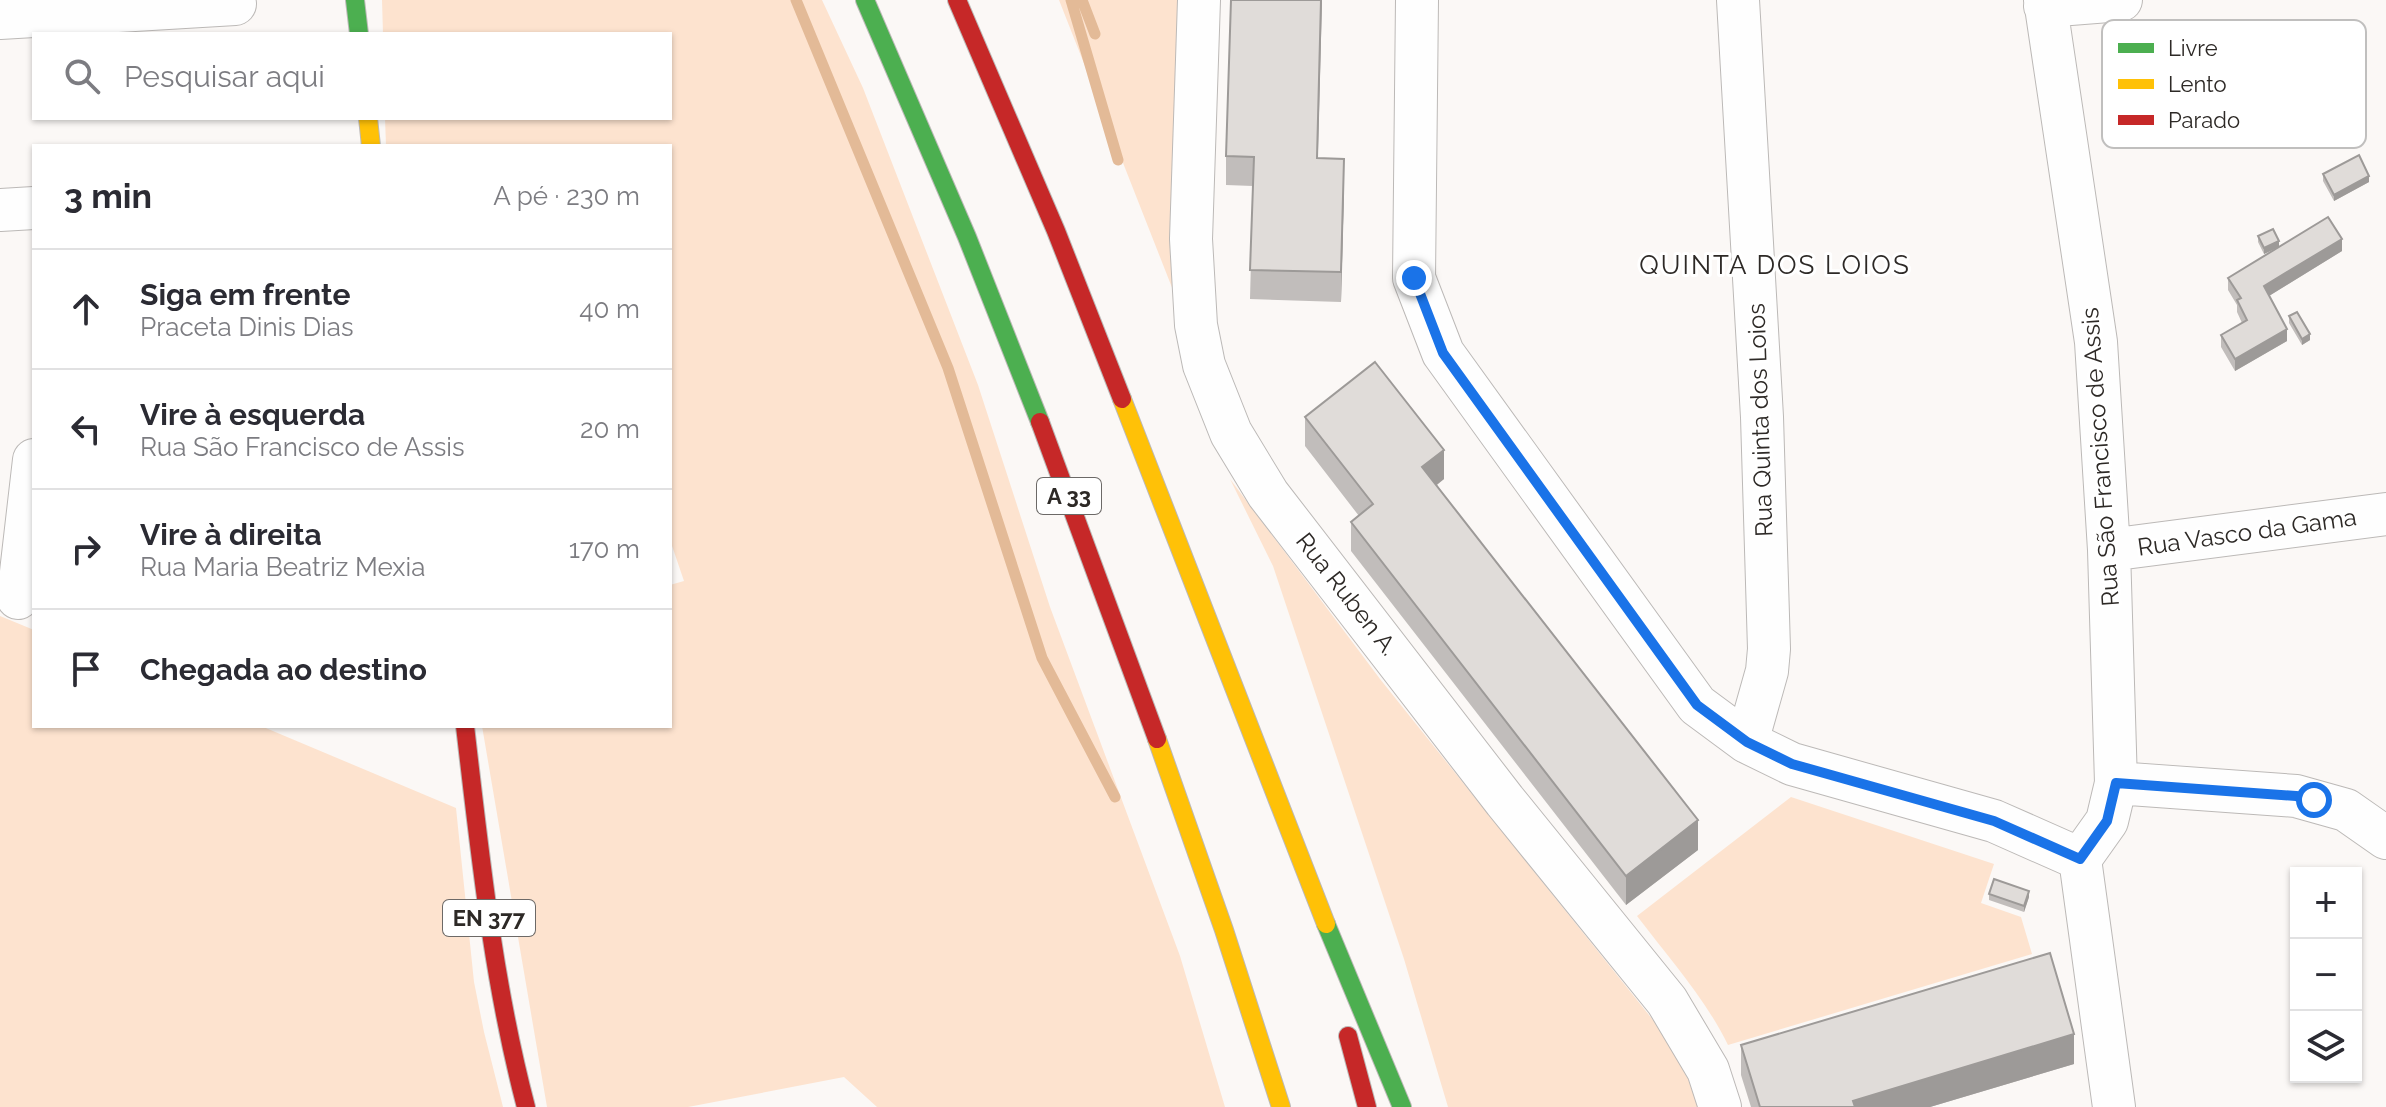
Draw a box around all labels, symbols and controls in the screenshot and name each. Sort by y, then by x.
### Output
legend [2102,20,2366,148]
search box [32,32,672,120]
text: Livre [2168,35,2218,61]
icon: search [60,54,104,98]
text: Pesquisar aqui [124,59,325,94]
text: Lento [2168,71,2226,97]
text: Parado [2168,107,2240,133]
text: 3 min [64,176,152,216]
text: A pé · 230 m [493,181,640,211]
district label: QUINTA DOS LOIOS [1639,250,1911,280]
route end [1396,260,1432,296]
text: Siga em frente [140,277,350,312]
icon: ahead [64,287,108,331]
text: 40 m [579,294,640,324]
street label: Rua Quinta dos Loios [1741,303,1779,537]
street label: Rua São Francisco de Assis [2075,307,2125,607]
text: Praceta Dinis Dias [140,312,353,342]
text: Vire à esquerda [140,397,365,432]
icon: left [64,407,108,451]
text: 20 m [580,414,640,444]
text: Rua São Francisco de Assis [140,432,465,462]
road number: A 33 [1037,478,1101,514]
street label: Rua Vasco da Gama [2136,502,2358,562]
text: Vire à direita [140,517,322,552]
icon: right [64,527,108,571]
street label: Rua Ruben A. [1290,527,1404,661]
text: 170 m [569,534,640,564]
text: Rua Maria Beatriz Mexia [140,552,425,582]
icon: arrive [64,647,108,691]
text: Chegada ao destino [140,652,427,687]
route start [2296,782,2332,818]
map controls [2290,867,2362,1083]
button: + [2290,867,2362,939]
road number: EN 377 [443,900,535,936]
button: − [2290,939,2362,1011]
button: layers [2290,1011,2362,1083]

